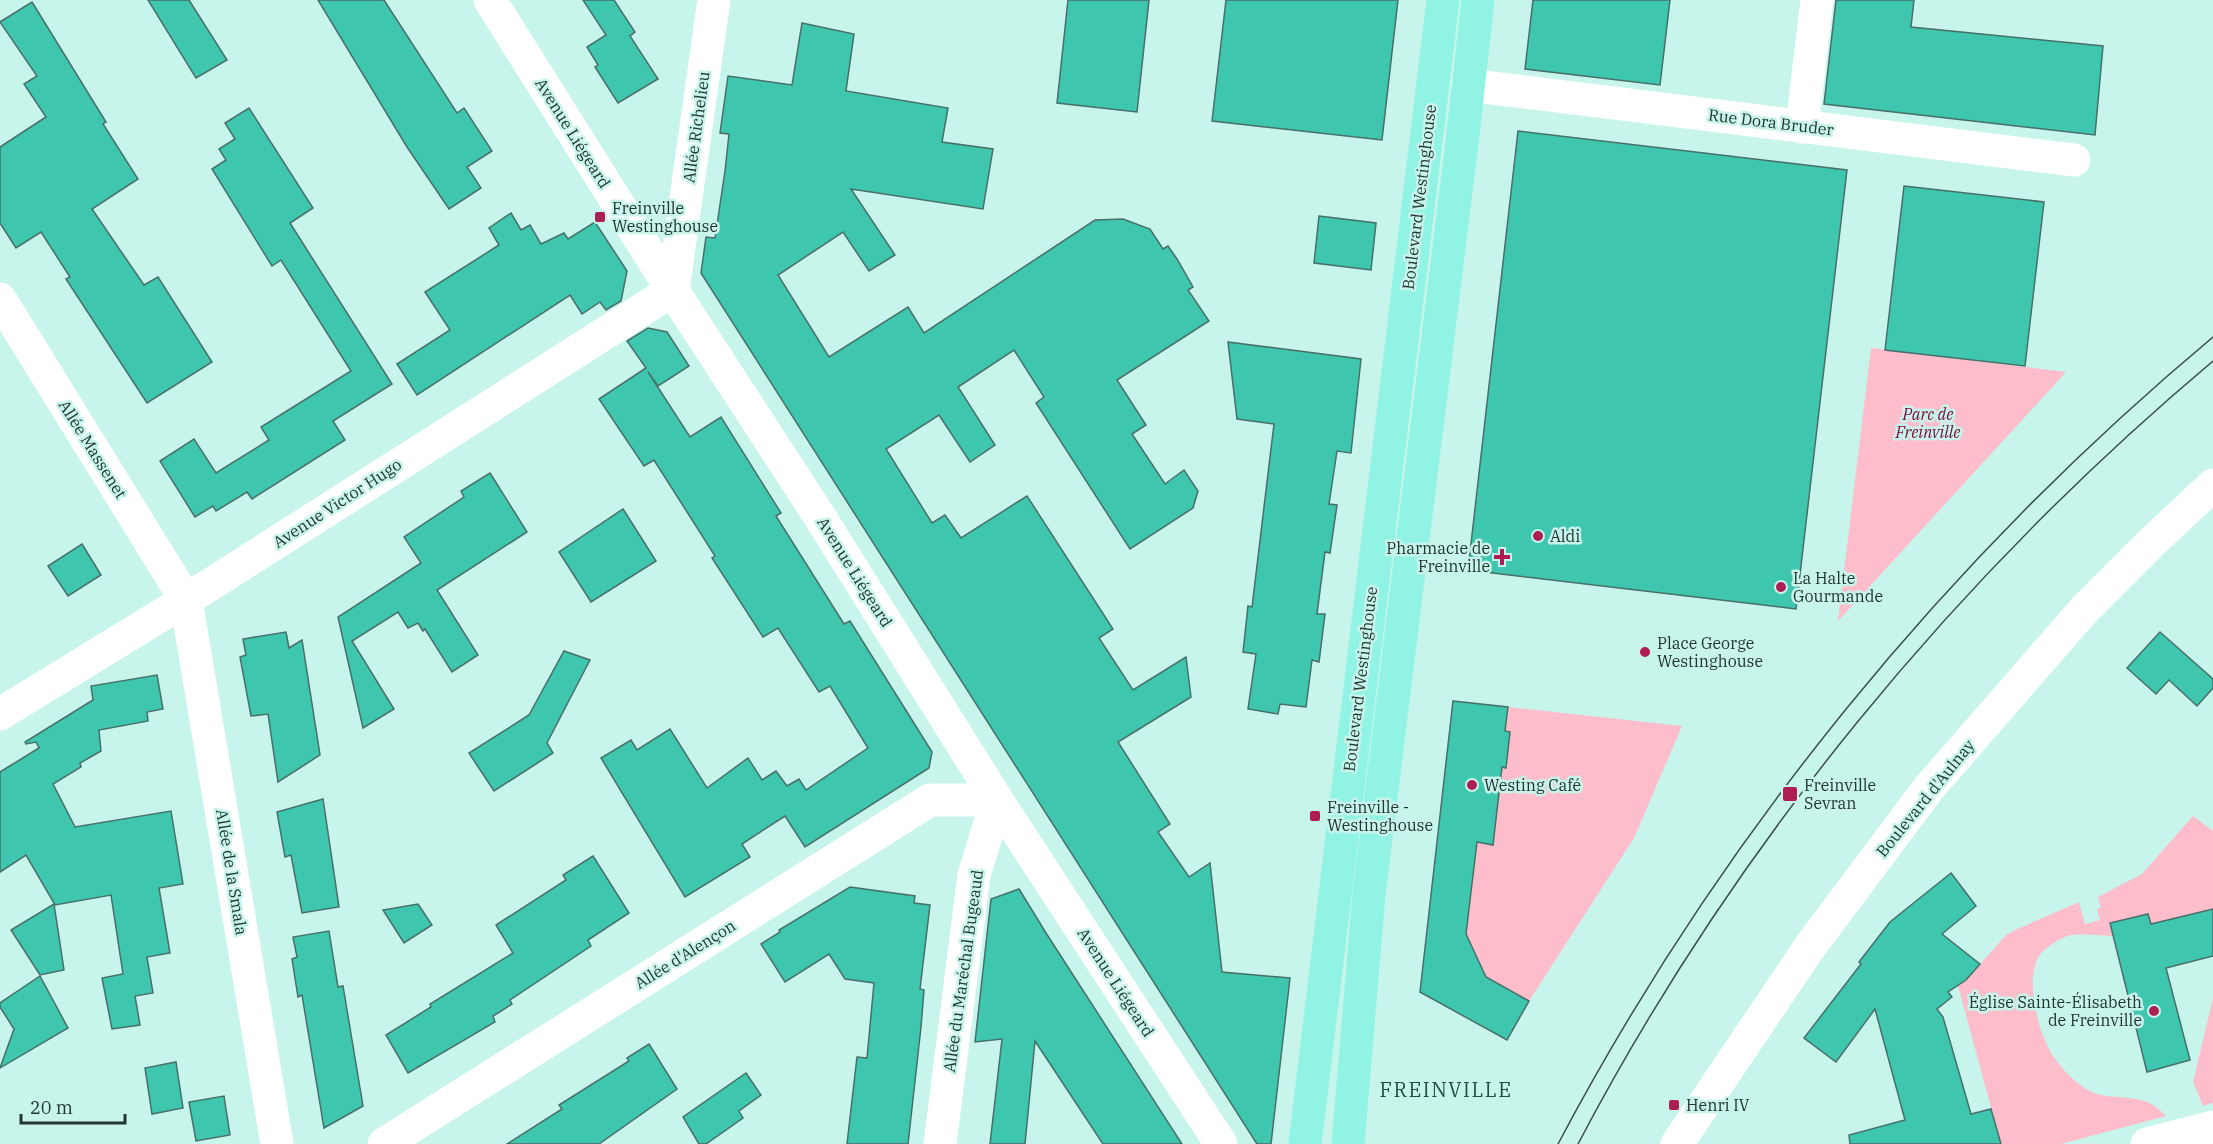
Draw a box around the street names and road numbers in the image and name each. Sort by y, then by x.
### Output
street label: Allée Richelieu [678,70,714,184]
street label: Avenue Liégeard [531,74,615,192]
street label: Boulevard Westinghouse [1398,103,1440,291]
street label: Rue Dora Bruder [1707,104,1835,140]
street label: Allée Massenet [55,396,131,502]
street label: Avenue Victor Hugo [269,454,405,552]
street label: Avenue Liégeard [813,513,897,631]
street label: Boulevard Westinghouse [1339,585,1381,773]
street label: Boulevard d'Aulnay [1871,735,1979,861]
street label: Allée de la Smala [212,807,252,937]
street label: Allée du Maréchal Bugeaud [939,868,987,1074]
street label: Allée d'Alençon [631,915,739,993]
street label: Avenue Liégeard [1073,924,1159,1040]

